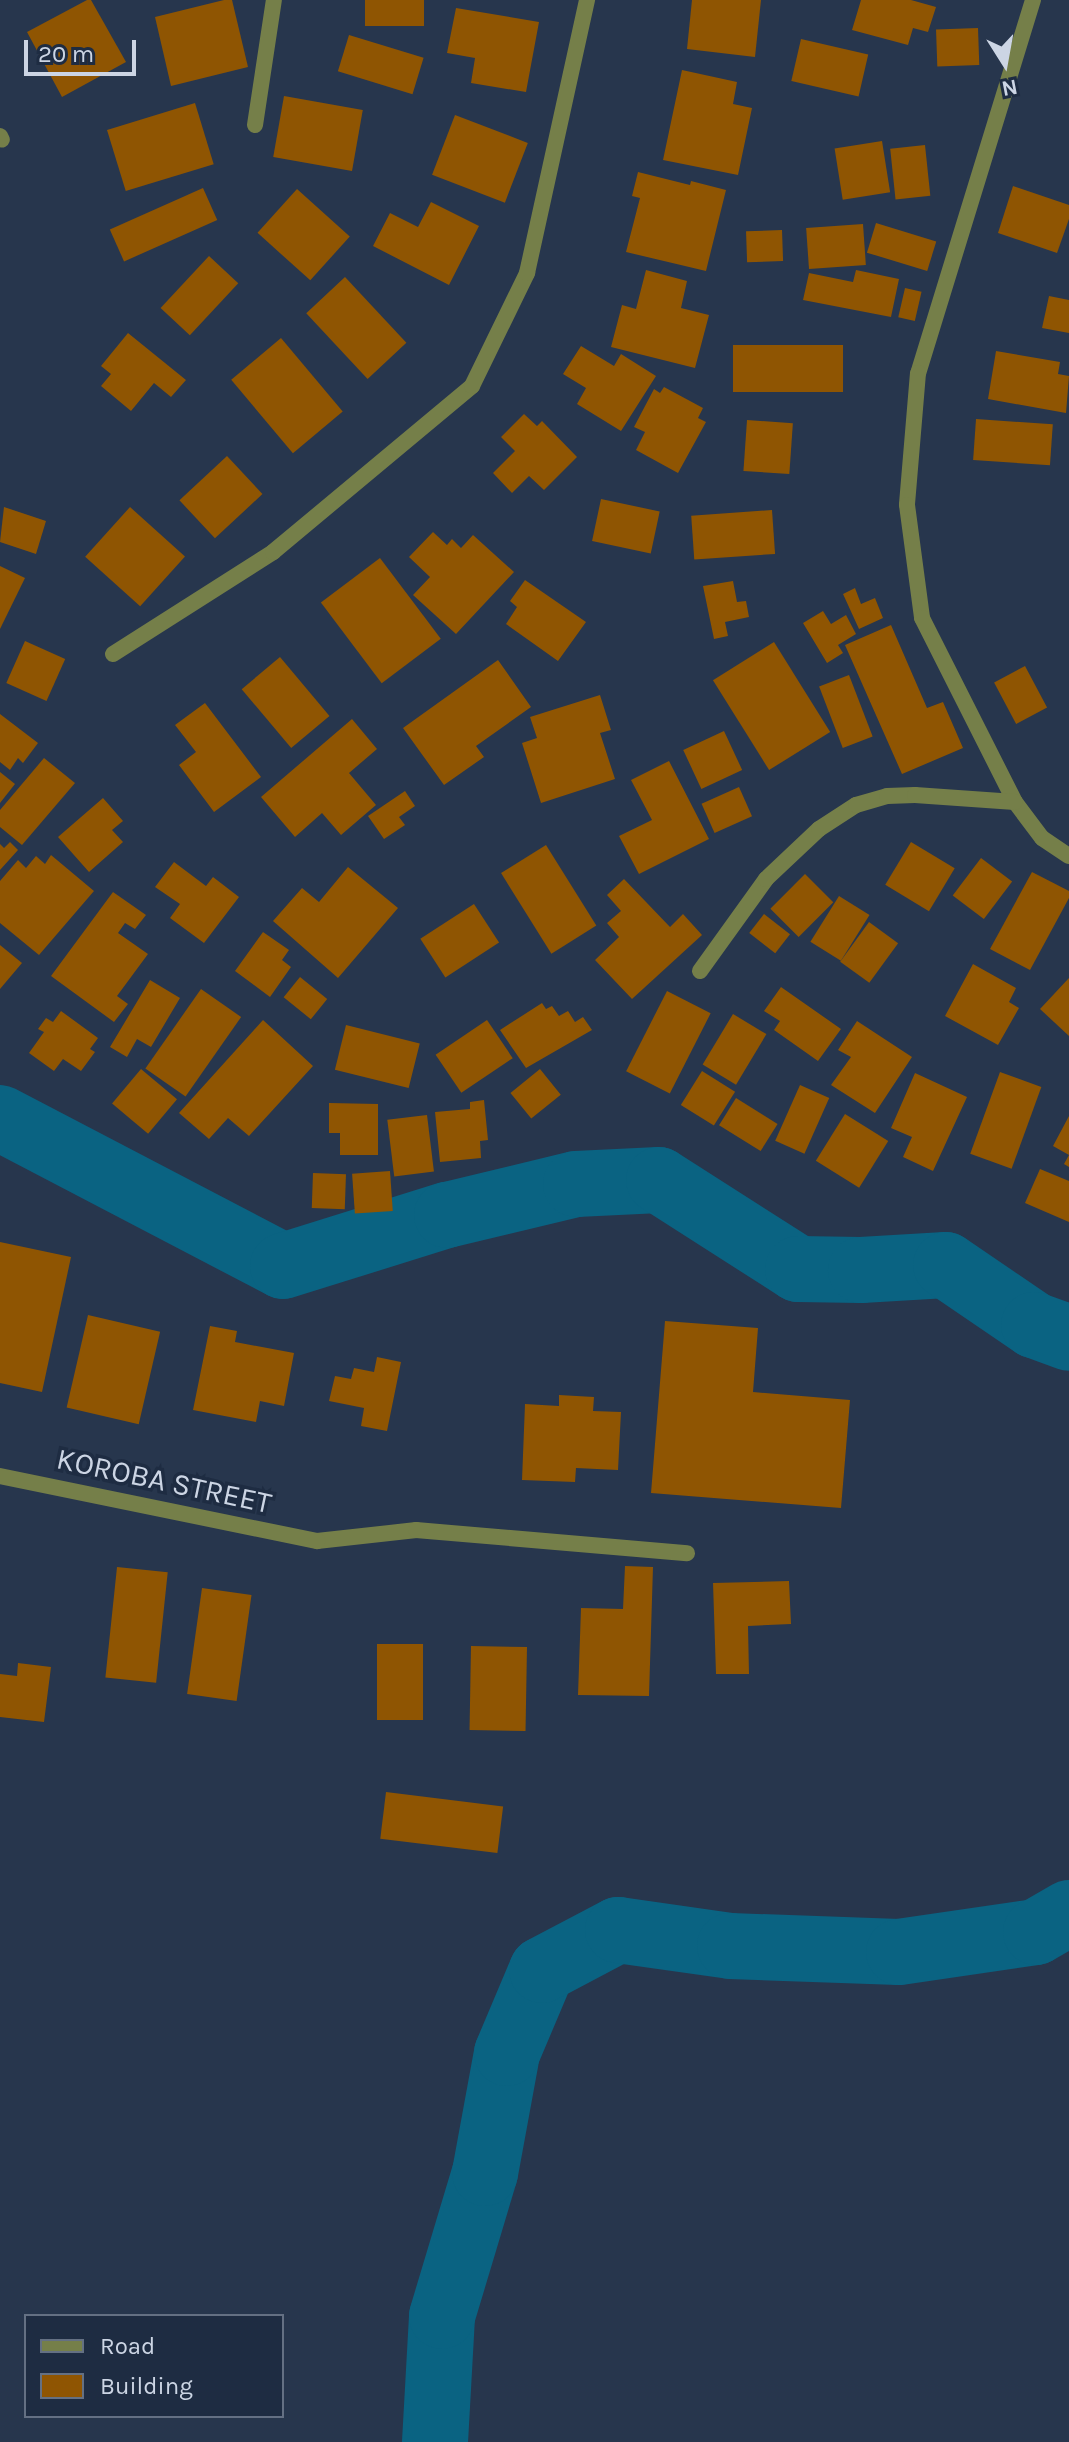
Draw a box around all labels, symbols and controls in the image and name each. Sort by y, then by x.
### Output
scale bar [28,24,140,74]
north arrow [965,24,1045,104]
text: 20 m [38,40,94,68]
text: N [999,73,1020,102]
street label: KOROBA STREET [53,1441,275,1521]
legend [24,2314,284,2418]
text: Road [100,2332,155,2360]
text: Building [100,2372,193,2400]

